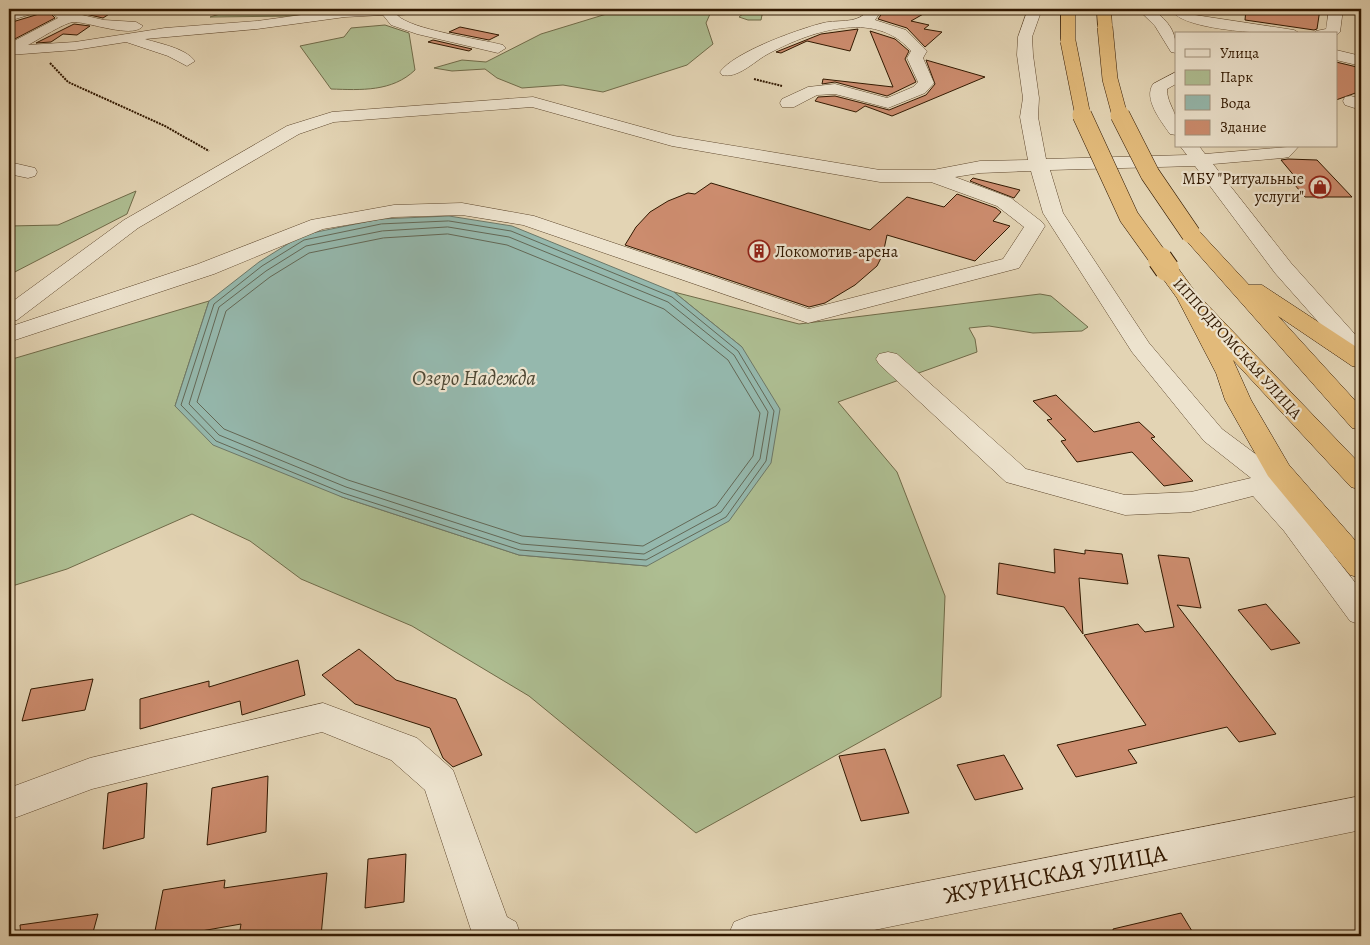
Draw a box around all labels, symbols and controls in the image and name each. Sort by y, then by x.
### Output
legend [1175,32,1338,148]
text: Улица [1220,43,1259,63]
text: Парк [1220,67,1253,87]
text: Вода [1220,93,1251,113]
text: Здание [1220,117,1267,137]
place label: МБУ "Ритуальные услуги" [1182,168,1304,208]
shop icon: МБУ "Ритуальные услуги" [1308,175,1332,199]
building icon: Локомотив-арена [747,239,771,263]
place label: Локомотив-арена [775,241,899,263]
street label: ИППОДРОМСКАЯ УЛИЦА [1168,273,1307,424]
water label: Озеро Надежда [412,364,536,392]
street label: ЖУРИНСКАЯ УЛИЦА [941,837,1170,911]

